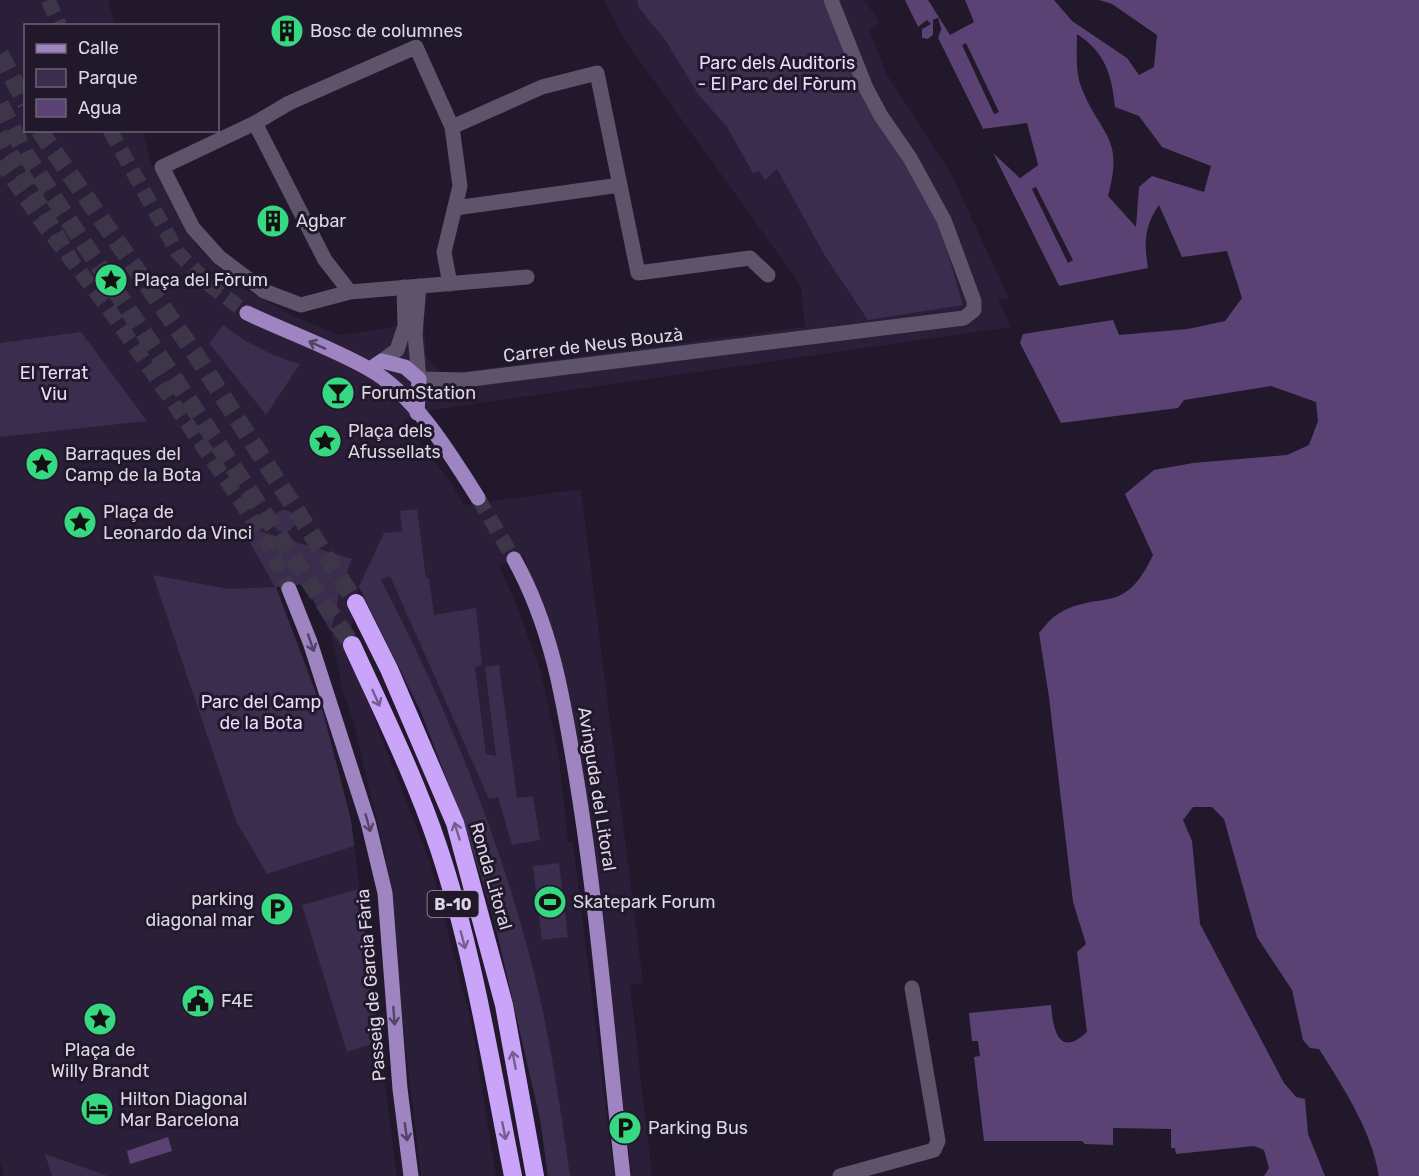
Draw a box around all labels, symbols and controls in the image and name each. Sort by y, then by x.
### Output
building icon: Bosc de columnes [269,13,305,49]
place label: Bosc de columnes [310,20,463,42]
legend [24,24,219,132]
text: Calle [78,37,119,59]
park label: Parc dels Auditoris - El Parc del Fòrum [697,52,857,95]
text: Parque [78,67,138,89]
text: Agua [78,97,121,119]
building icon: Agbar [255,203,291,239]
place label: Agbar [296,210,346,232]
place icon: Plaça del Fòrum [93,262,129,298]
place label: Plaça del Fòrum [134,269,268,291]
street label: Carrer de Neus Bouzà [502,323,684,367]
one-way arrow [308,339,326,350]
park label: El Terrat Viu [20,362,88,405]
bar icon: ForumStation [320,375,356,411]
place label: ForumStation [361,382,476,404]
place label: Plaça dels Afussellats [348,420,441,463]
place icon: Plaça dels Afussellats [307,423,343,459]
place label: Barraques del Camp de la Bota [65,443,201,486]
place icon: Barraques del Camp de la Bota [24,446,60,482]
place label: Plaça de Leonardo da Vinci [103,501,252,544]
place icon: Plaça de Leonardo da Vinci [62,504,98,540]
one-way arrow [306,633,317,652]
one-way arrow [372,689,383,707]
park label: Parc del Camp de la Bota [201,691,321,734]
street label: Avinguda del Litoral [573,705,621,873]
one-way arrow [363,813,374,832]
street label: Ronda Litoral [465,820,517,932]
one-way arrow [451,822,462,841]
sports icon: Skatepark Forum [532,884,568,920]
place label: parking diagonal mar [146,888,254,931]
street label: Passeig de Garcia Fària [352,888,390,1082]
parking icon: parking diagonal mar [259,891,295,927]
road number: B-10 [428,891,478,917]
place label: Skatepark Forum [573,891,716,913]
one-way arrow [458,930,469,949]
public building icon: F4E [180,983,216,1019]
place label: F4E [221,990,253,1012]
place icon: Plaça de Willy Brandt [82,1001,118,1037]
one-way arrow [389,1006,400,1025]
place label: Plaça de Willy Brandt [51,1039,149,1082]
one-way arrow [508,1051,519,1071]
place label: Hilton Diagonal Mar Barcelona [120,1088,247,1131]
hotel icon: Hilton Diagonal Mar Barcelona [79,1091,115,1127]
parking icon: Parking Bus [607,1110,643,1146]
place label: Parking Bus [648,1117,748,1139]
one-way arrow [499,1121,510,1140]
one-way arrow [400,1122,411,1142]

